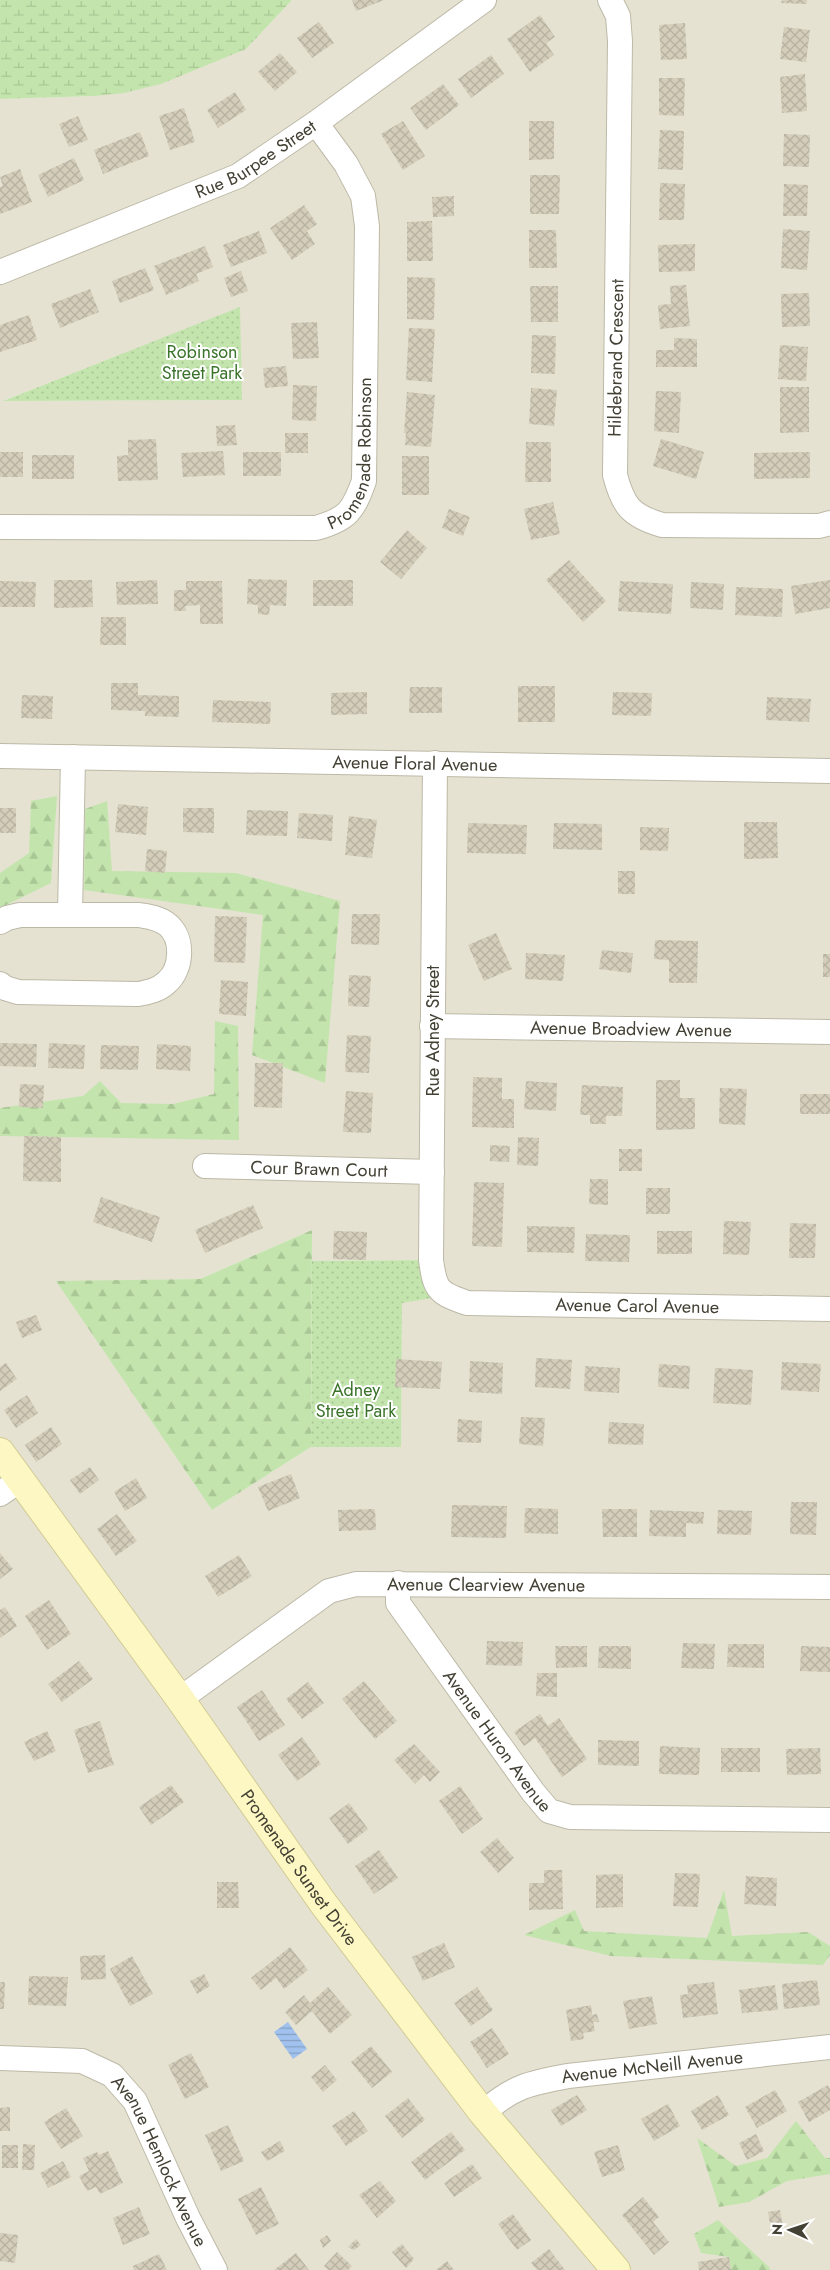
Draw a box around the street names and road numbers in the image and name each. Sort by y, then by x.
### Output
street label: Rue Burpee Street [191,113,322,205]
street label: Hildebrand Crescent [602,278,630,437]
street label: Promenade Robinson [323,377,378,536]
street label: Avenue Floral Avenue [332,749,498,778]
street label: Rue Adney Street [420,965,446,1097]
street label: Avenue Broadview Avenue [530,1014,732,1044]
street label: Cour Brawn Court [250,1154,389,1184]
street label: Avenue Carol Avenue [555,1291,719,1320]
street label: Avenue Clearview Avenue [387,1571,585,1598]
street label: Avenue Huron Avenue [437,1664,558,1818]
street label: Promenade Sunset Drive [234,1784,364,1951]
street label: Avenue McNeill Avenue [559,2044,744,2090]
street label: Avenue Hemlock Avenue [105,2069,214,2251]

